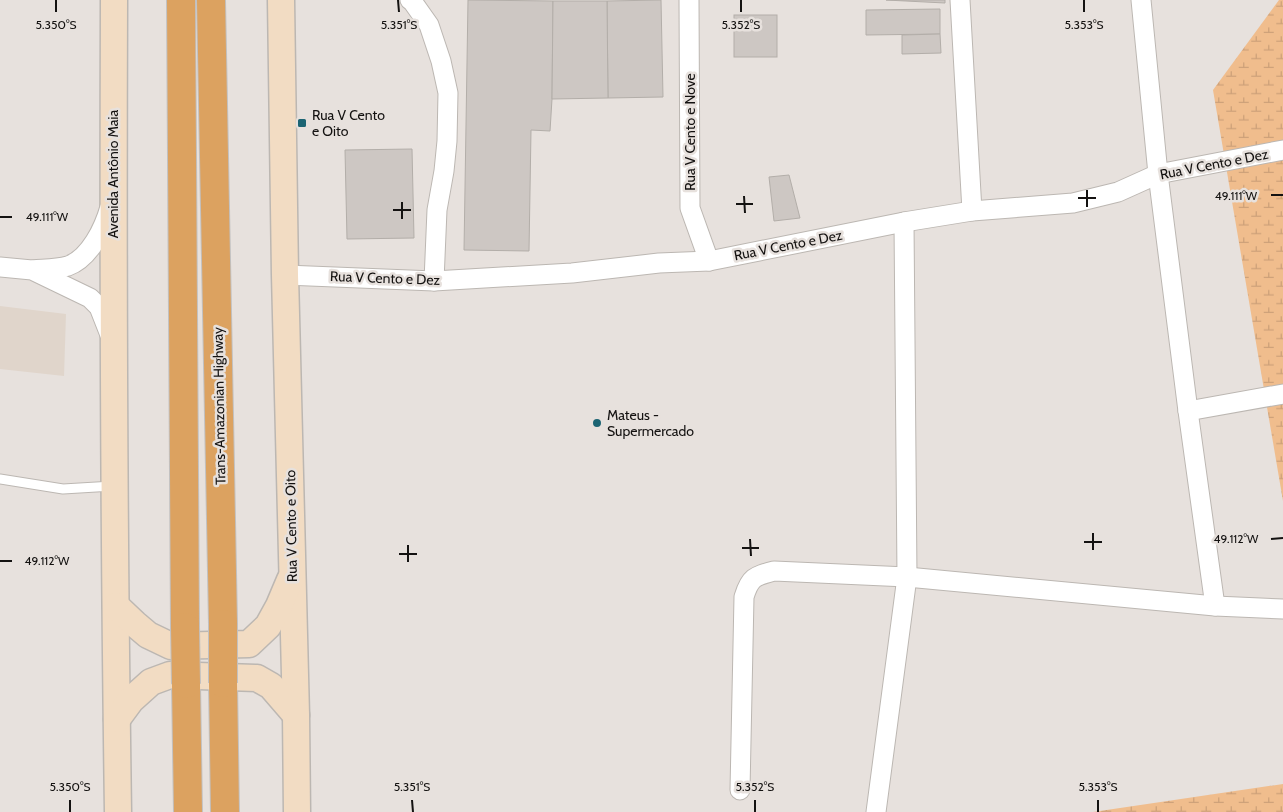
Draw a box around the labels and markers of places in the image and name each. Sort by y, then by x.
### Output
place label: Rua V Cento e Oito [312,106,385,140]
marker: Rua V Cento e Oito [296,117,308,129]
place label: Mateus - Supermercado [607,406,694,440]
marker: Mateus - Supermercado [591,417,603,429]

